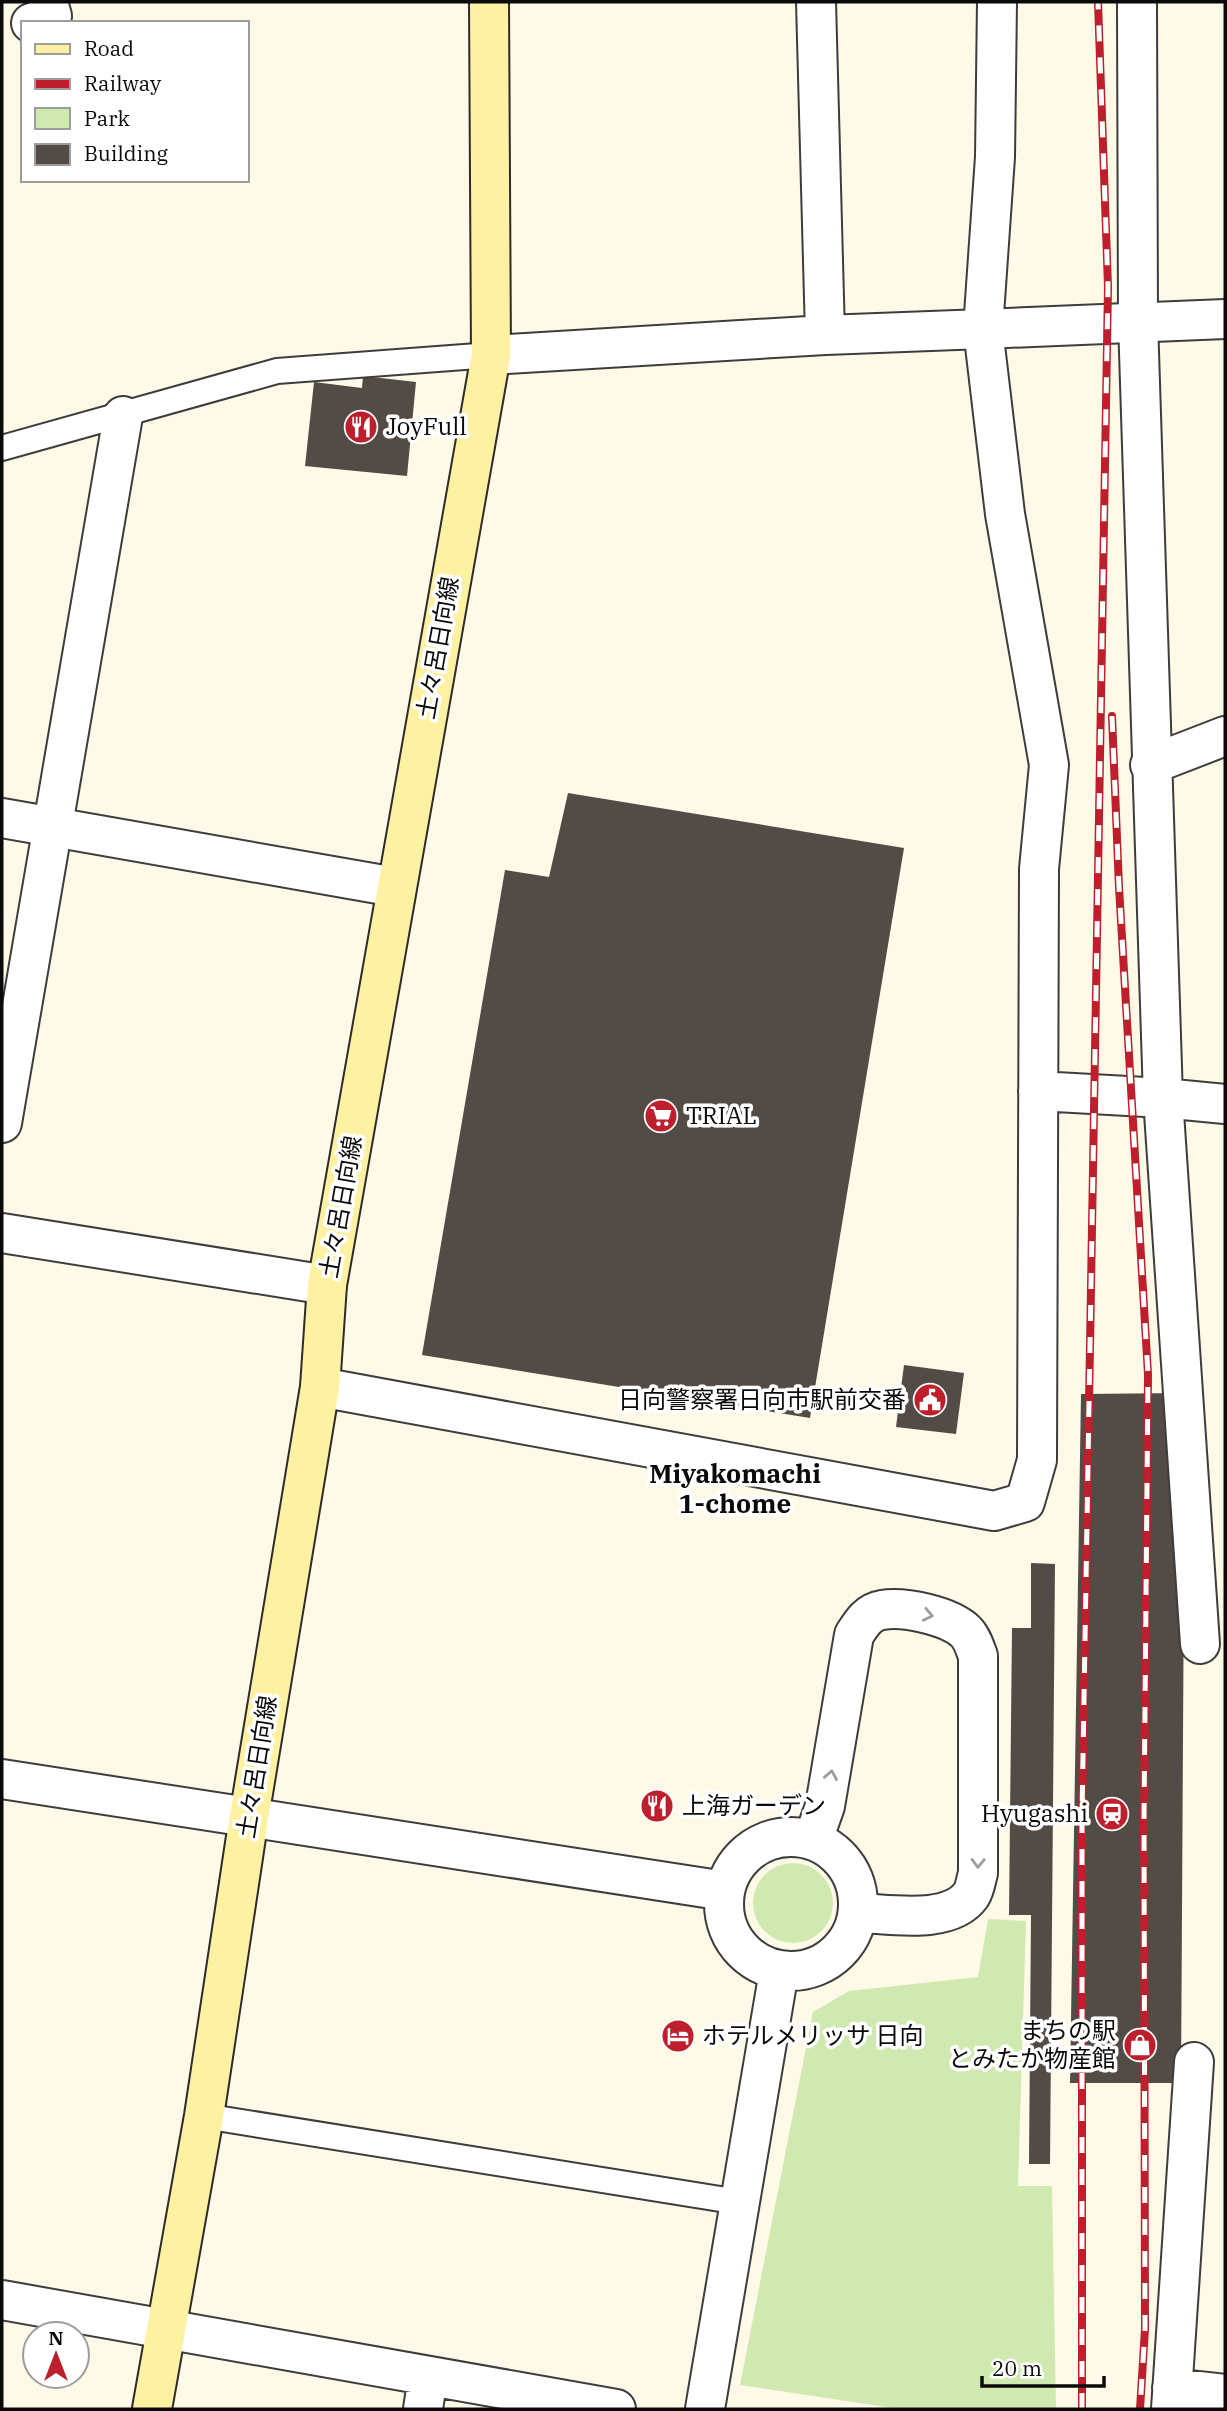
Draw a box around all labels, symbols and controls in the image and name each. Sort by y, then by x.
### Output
legend [21,21,248,182]
text: Road [84,34,134,62]
text: Railway [84,69,162,97]
text: Park [84,104,131,132]
text: Building [84,139,169,167]
restaurant icon: JoyFull [342,408,380,446]
place label: JoyFull [386,410,467,442]
street label: 土々呂日向線 [409,574,465,722]
supermarket icon: TRIAL [642,1097,680,1135]
place label: TRIAL [686,1099,757,1131]
street label: 土々呂日向線 [312,1133,368,1281]
public building icon: 日向警察署日向市駅前交番 [911,1381,949,1419]
place label: 日向警察署日向市駅前交番 [618,1383,906,1415]
district label: Miyakomachi 1-chome [649,1456,821,1520]
one-way arrow [922,1607,934,1622]
street label: 土々呂日向線 [229,1693,283,1840]
one-way arrow [823,1769,838,1781]
restaurant icon: 上海ガーデン [638,1787,676,1825]
place label: 上海ガーデン [682,1789,826,1821]
station icon: Hyugashi [1093,1795,1131,1833]
place label: Hyugashi [981,1797,1088,1829]
one-way arrow [970,1858,986,1868]
place label: まちの駅 とみたか物産館 [948,2014,1116,2074]
hotel icon: ホテルメリッサ 日向 [659,2017,697,2055]
place label: ホテルメリッサ 日向 [702,2019,924,2051]
shop icon: まちの駅 とみたか物産館 [1121,2026,1159,2064]
north arrow [21,2320,91,2390]
text: N [48,2326,64,2350]
scale bar [982,2344,1104,2388]
text: 20 m [992,2354,1042,2382]

